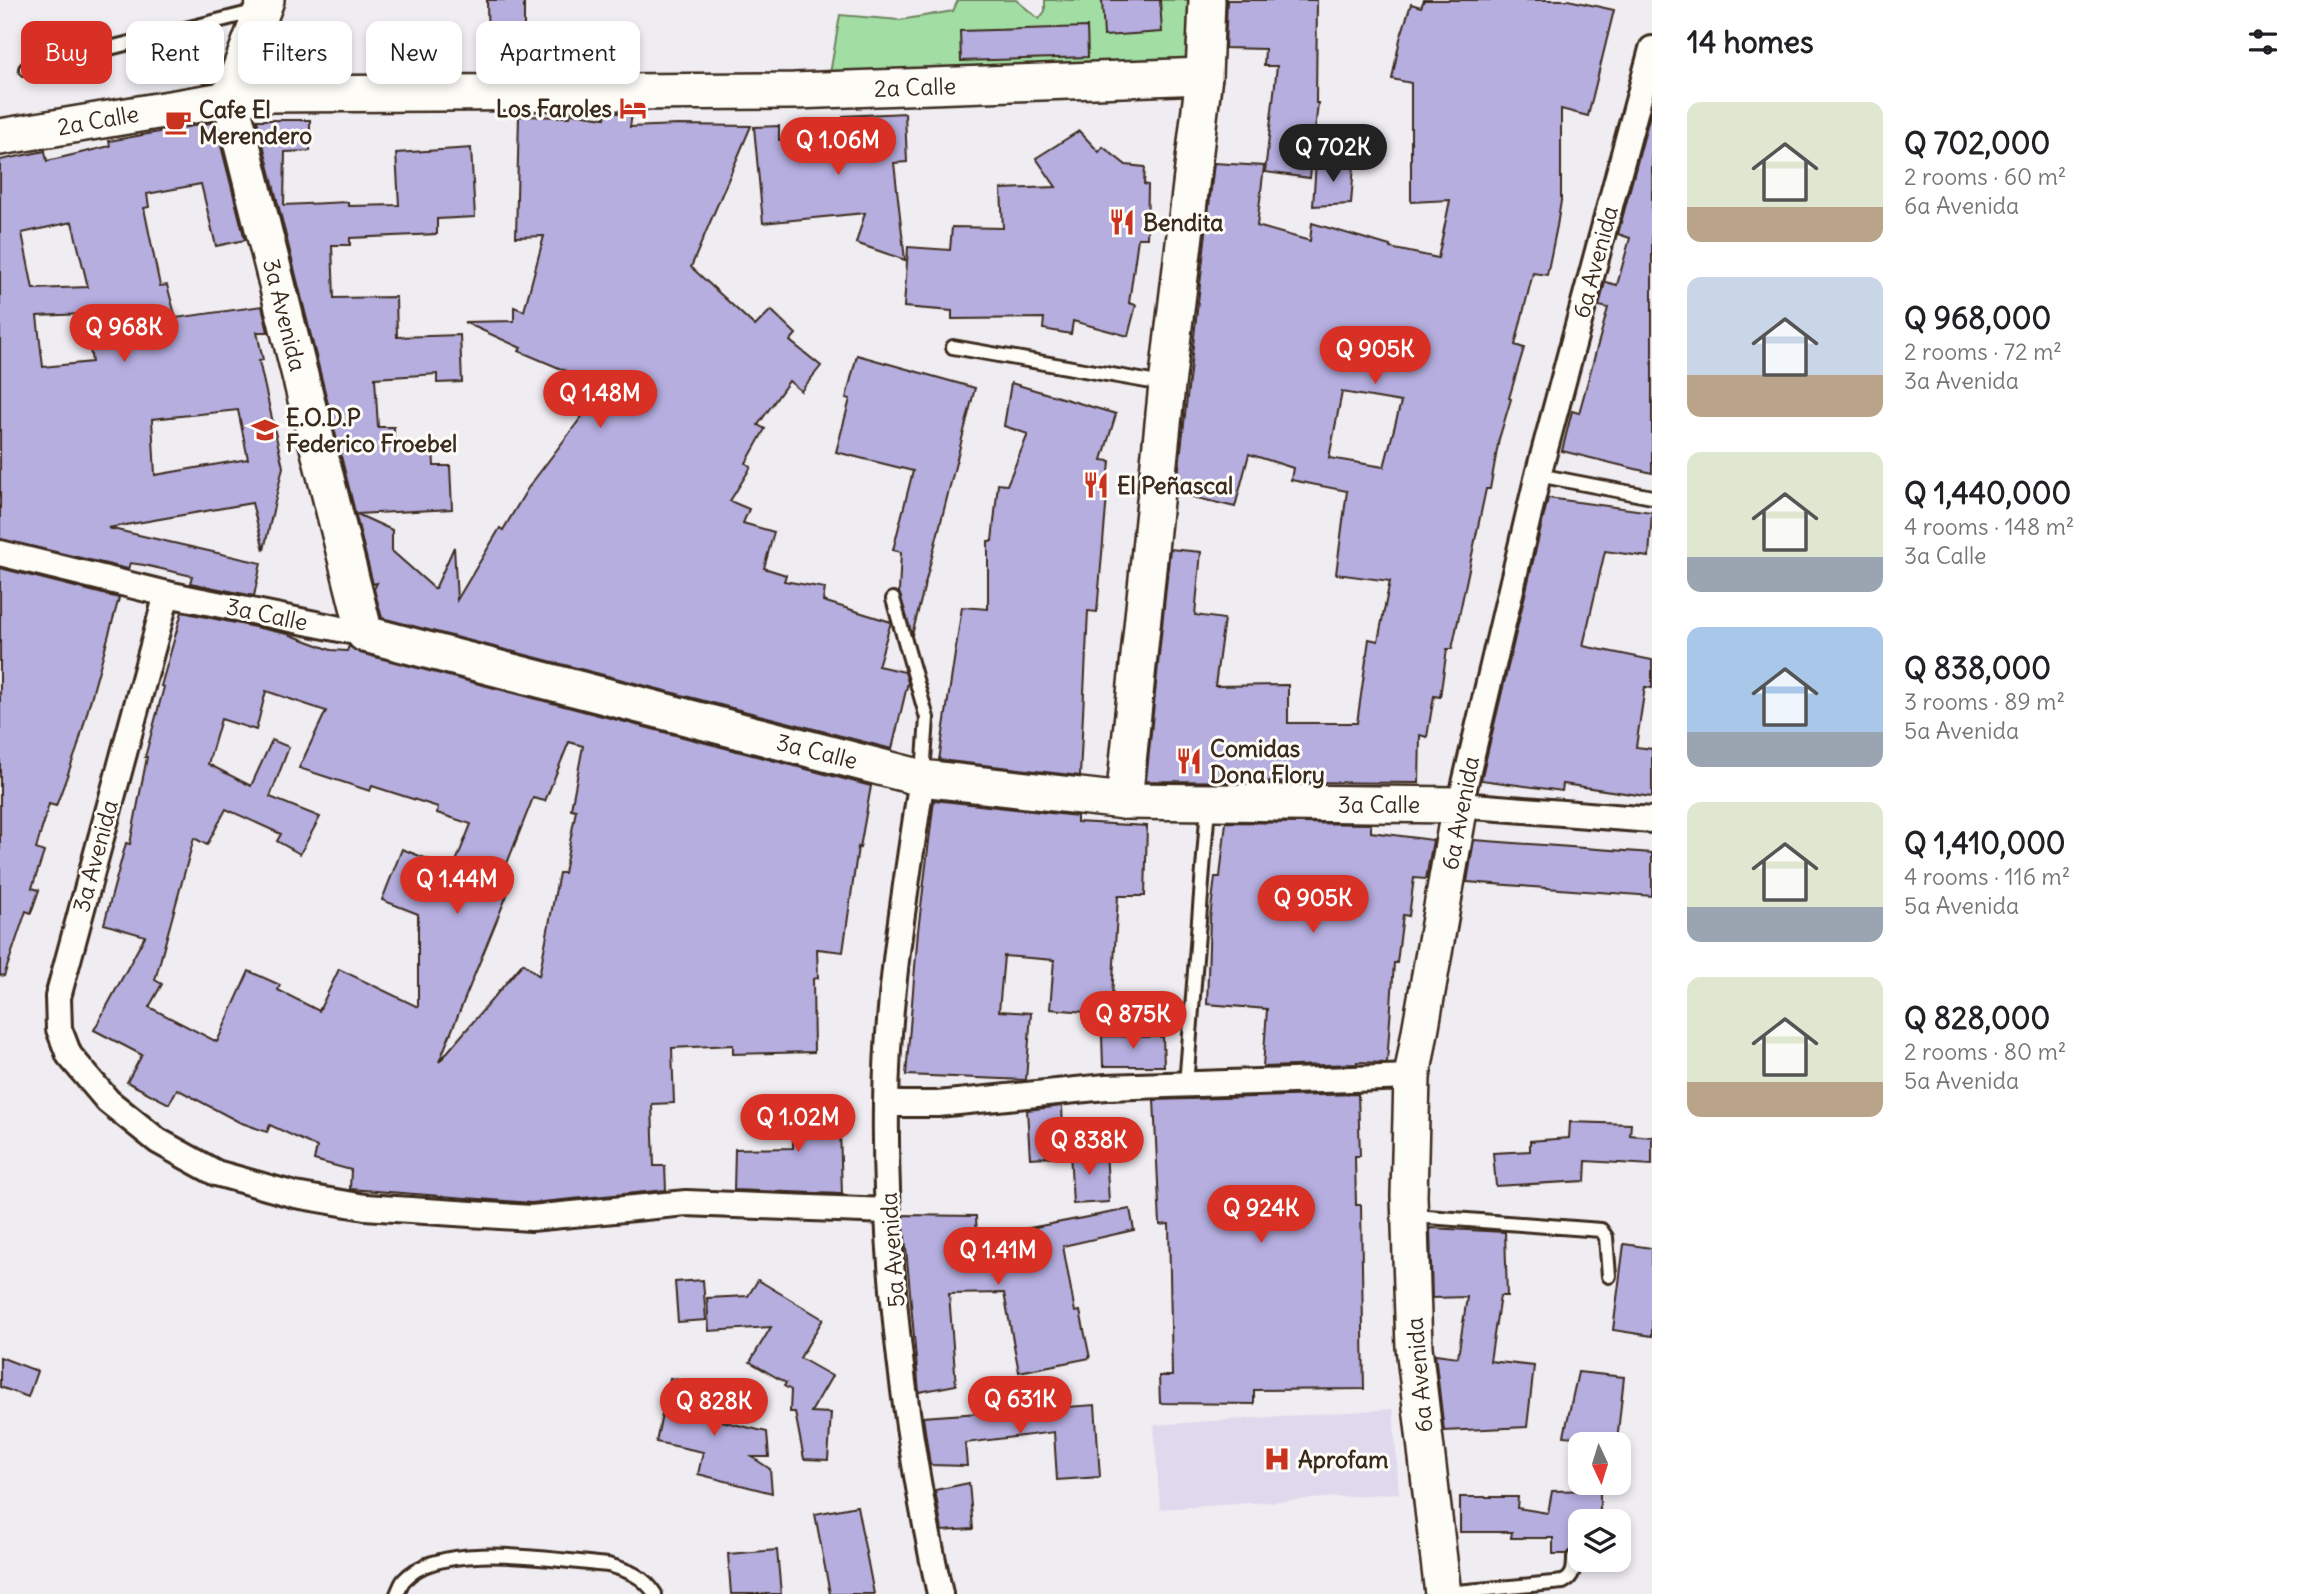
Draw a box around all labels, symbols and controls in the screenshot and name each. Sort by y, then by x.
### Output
chip: Buy [21,21,112,84]
chip: Rent [126,21,224,84]
chip: Filters [238,21,352,84]
chip: New [366,21,462,84]
chip: Apartment [476,21,640,84]
text: 14 homes [1687,23,1814,61]
icon: filters [2244,23,2282,61]
street label: 2a Calle [874,71,956,103]
hotel icon: Los Faroles [618,93,648,123]
place label: Los Faroles [496,94,612,123]
place label: Cafe El Merendero [199,95,312,150]
street label: 2a Calle [55,99,141,141]
cafe icon: Cafe El Merendero [163,107,193,137]
pin: Q 1.06M [773,118,903,177]
pin: Q 702K [1276,124,1390,184]
text: Q 702,000 [1904,124,2050,162]
text: Q 1.06M [796,125,880,154]
icon: home [1743,130,1827,214]
text: Q 702K [1295,132,1371,161]
text: 2 rooms · 60 m² [1904,162,2066,191]
text: 6a Avenida [1904,191,2019,220]
street label: 6a Avenida [1566,203,1624,321]
restaurant icon: Bendita [1107,207,1137,237]
place label: Bendita [1143,208,1223,237]
street label: 3a Avenida [257,256,313,374]
text: Q 968,000 [1904,299,2051,337]
pin: Q 968K [67,304,181,364]
icon: home [1743,305,1827,389]
text: Q 968K [86,312,162,341]
pin: Q 905K [1318,326,1432,386]
text: Q 905K [1336,334,1414,363]
text: 2 rooms · 72 m² [1904,337,2062,366]
text: 3a Avenida [1904,366,2019,395]
pin: Q 1.48M [535,370,665,430]
text: Q 1.48M [559,378,641,407]
place label: E.O.D.P Federico Froebel [286,403,457,458]
school or university icon: E.O.D.P Federico Froebel [250,415,280,445]
restaurant icon: El Peñascal [1081,470,1111,500]
place label: El Peñascal [1117,471,1233,500]
text: Q 1,440,000 [1904,474,2071,512]
icon: home [1743,480,1827,564]
text: 4 rooms · 148 m² [1904,512,2074,541]
text: 3a Calle [1904,541,1986,570]
street label: 3a Calle [224,591,310,637]
text: Q 838,000 [1904,649,2051,687]
icon: home [1743,655,1827,739]
text: 3 rooms · 89 m² [1904,687,2065,716]
text: 5a Avenida [1904,716,2019,745]
street label: 3a Calle [773,727,861,775]
place label: Comidas Dona Flory [1210,734,1325,789]
restaurant icon: Comidas Dona Flory [1174,746,1204,776]
street label: 6a Avenida [1435,754,1485,872]
street label: 3a Calle [1338,790,1420,819]
street label: 3a Avenida [66,797,124,915]
text: Q 1,410,000 [1904,824,2066,862]
icon: home [1743,830,1827,914]
pin: Q 1.44M [392,856,522,916]
text: 4 rooms · 116 m² [1904,862,2070,891]
text: Q 1.44M [416,864,498,893]
pin: Q 905K [1256,876,1370,935]
text: Q 905K [1274,883,1352,912]
text: 5a Avenida [1904,891,2019,920]
pin: Q 875K [1076,992,1190,1051]
text: Q 875K [1096,999,1170,1028]
text: Q 828,000 [1904,999,2050,1037]
icon: home [1743,1005,1827,1089]
text: 2 rooms · 80 m² [1904,1037,2066,1066]
text: 5a Avenida [1904,1066,2019,1095]
pin: Q 1.02M [733,1094,863,1154]
text: Q 1.02M [756,1102,840,1131]
pin: Q 838K [1032,1118,1146,1177]
text: Q 838K [1051,1125,1127,1154]
pin: Q 924K [1204,1186,1318,1245]
street label: 5a Avenida [874,1192,910,1308]
text: Q 924K [1223,1193,1299,1222]
pin: Q 1.41M [933,1228,1063,1287]
text: Q 1.41M [959,1235,1037,1264]
street label: 6a Avenida [1400,1316,1438,1434]
pin: Q 631K [963,1376,1077,1436]
pin: Q 828K [657,1378,771,1438]
text: Q 631K [984,1384,1056,1413]
text: Q 828K [676,1386,752,1415]
north arrow [1568,1432,1631,1494]
map controls [1568,1432,1631,1572]
hospital icon: Aprofam [1262,1444,1292,1474]
place label: Aprofam [1298,1445,1388,1474]
button: layers [1568,1509,1631,1572]

